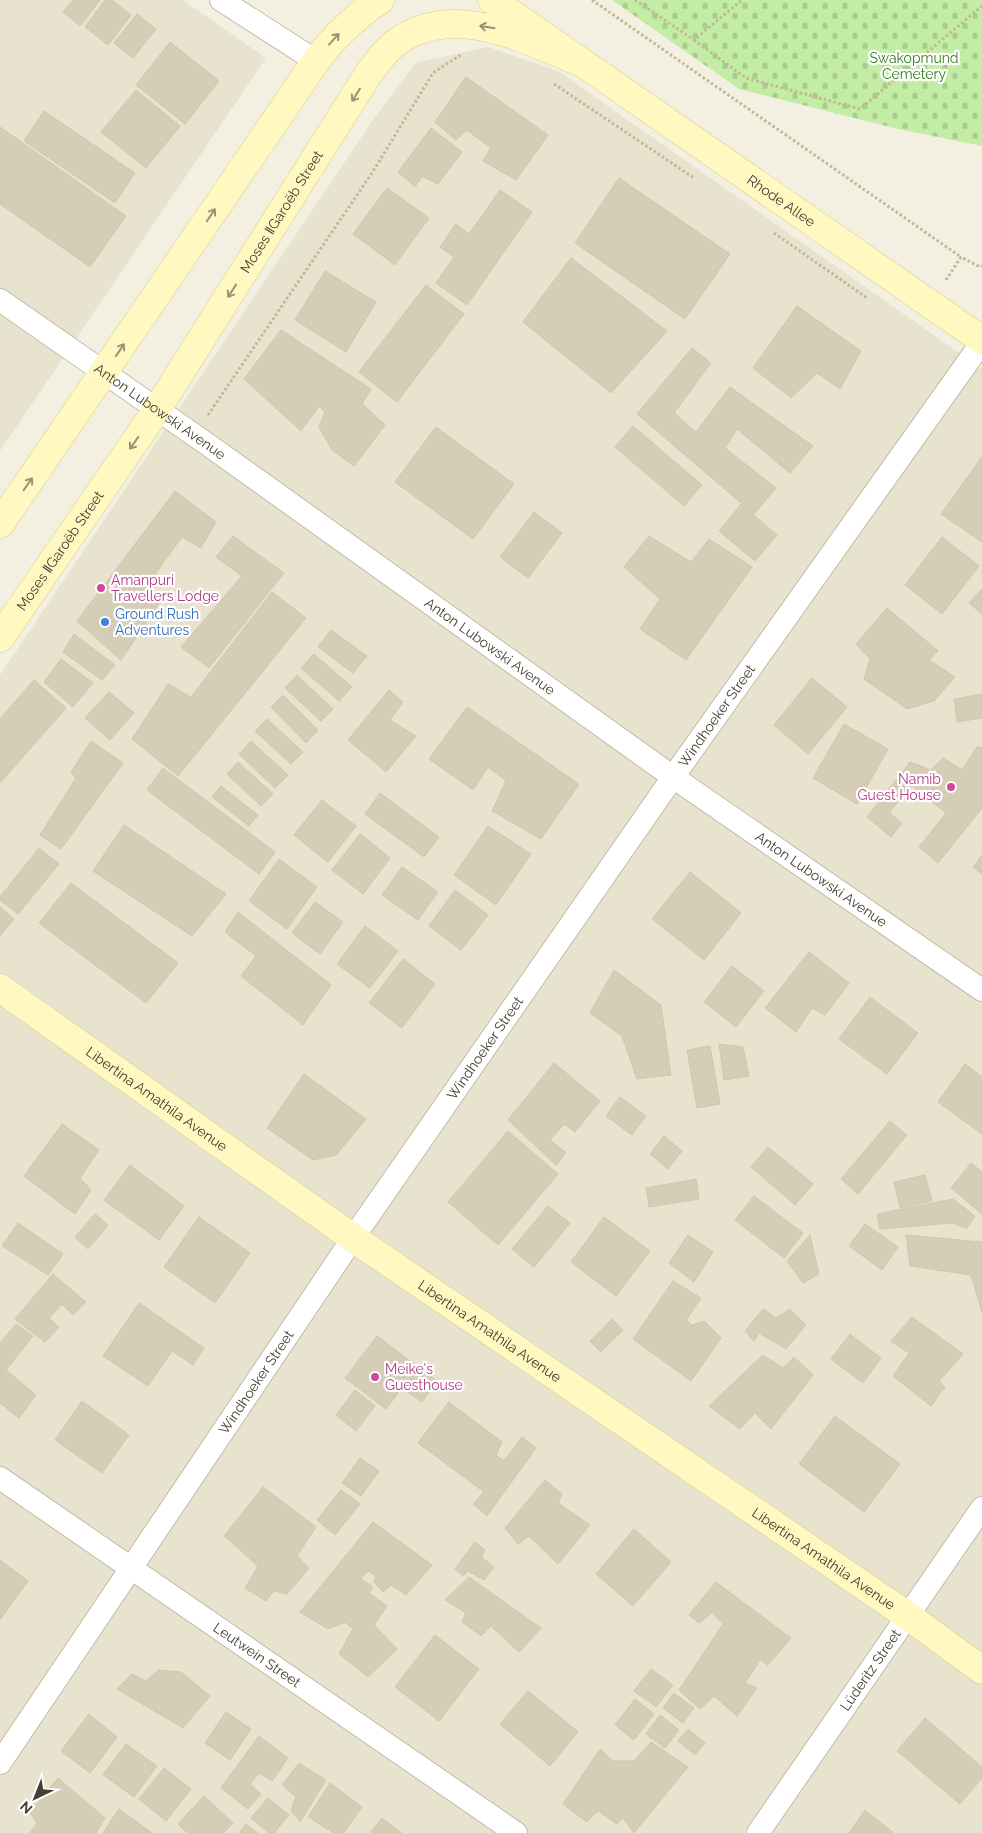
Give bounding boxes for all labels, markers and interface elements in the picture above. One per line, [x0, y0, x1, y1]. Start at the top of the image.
one-way arrow [480, 22, 496, 32]
one-way arrow [328, 32, 339, 45]
park label: Swakopmund Cemetery [869, 50, 959, 82]
one-way arrow [351, 88, 361, 102]
street label: Moses ǁGaroëb Street [237, 147, 326, 276]
street label: Rhode Allee [744, 172, 818, 230]
one-way arrow [206, 208, 216, 222]
one-way arrow [227, 284, 237, 298]
one-way arrow [115, 343, 125, 357]
street label: Anton Lubowski Avenue [91, 360, 229, 463]
one-way arrow [129, 436, 139, 450]
one-way arrow [23, 477, 33, 491]
street label: Moses ǁGaroëb Street [13, 487, 107, 614]
place label: Amanpuri Travellers Lodge [111, 572, 219, 604]
marker: Amanpuri Travellers Lodge [95, 582, 107, 594]
street label: Anton Lubowski Avenue [422, 594, 558, 698]
place label: Ground Rush Adventures [115, 606, 199, 638]
marker: Ground Rush Adventures [99, 616, 111, 628]
street label: Windhoeker Street [675, 661, 758, 770]
place label: Namib Guest House [858, 771, 941, 803]
marker: Namib Guest House [945, 781, 957, 793]
street label: Anton Lubowski Avenue [752, 828, 890, 930]
street label: Windhoeker Street [444, 993, 526, 1102]
street label: Libertina Amathila Avenue [83, 1043, 230, 1154]
street label: Libertina Amathila Avenue [415, 1277, 564, 1385]
street label: Windhoeker Street [216, 1327, 297, 1437]
place label: Meike's Guesthouse [385, 1361, 463, 1393]
marker: Meike's Guesthouse [369, 1371, 381, 1383]
street label: Libertina Amathila Avenue [749, 1504, 898, 1613]
street label: Leutwein Street [210, 1619, 304, 1691]
street label: Lüderitz Street [837, 1626, 904, 1714]
north arrow [10, 1773, 60, 1823]
text: N [17, 1798, 35, 1817]

